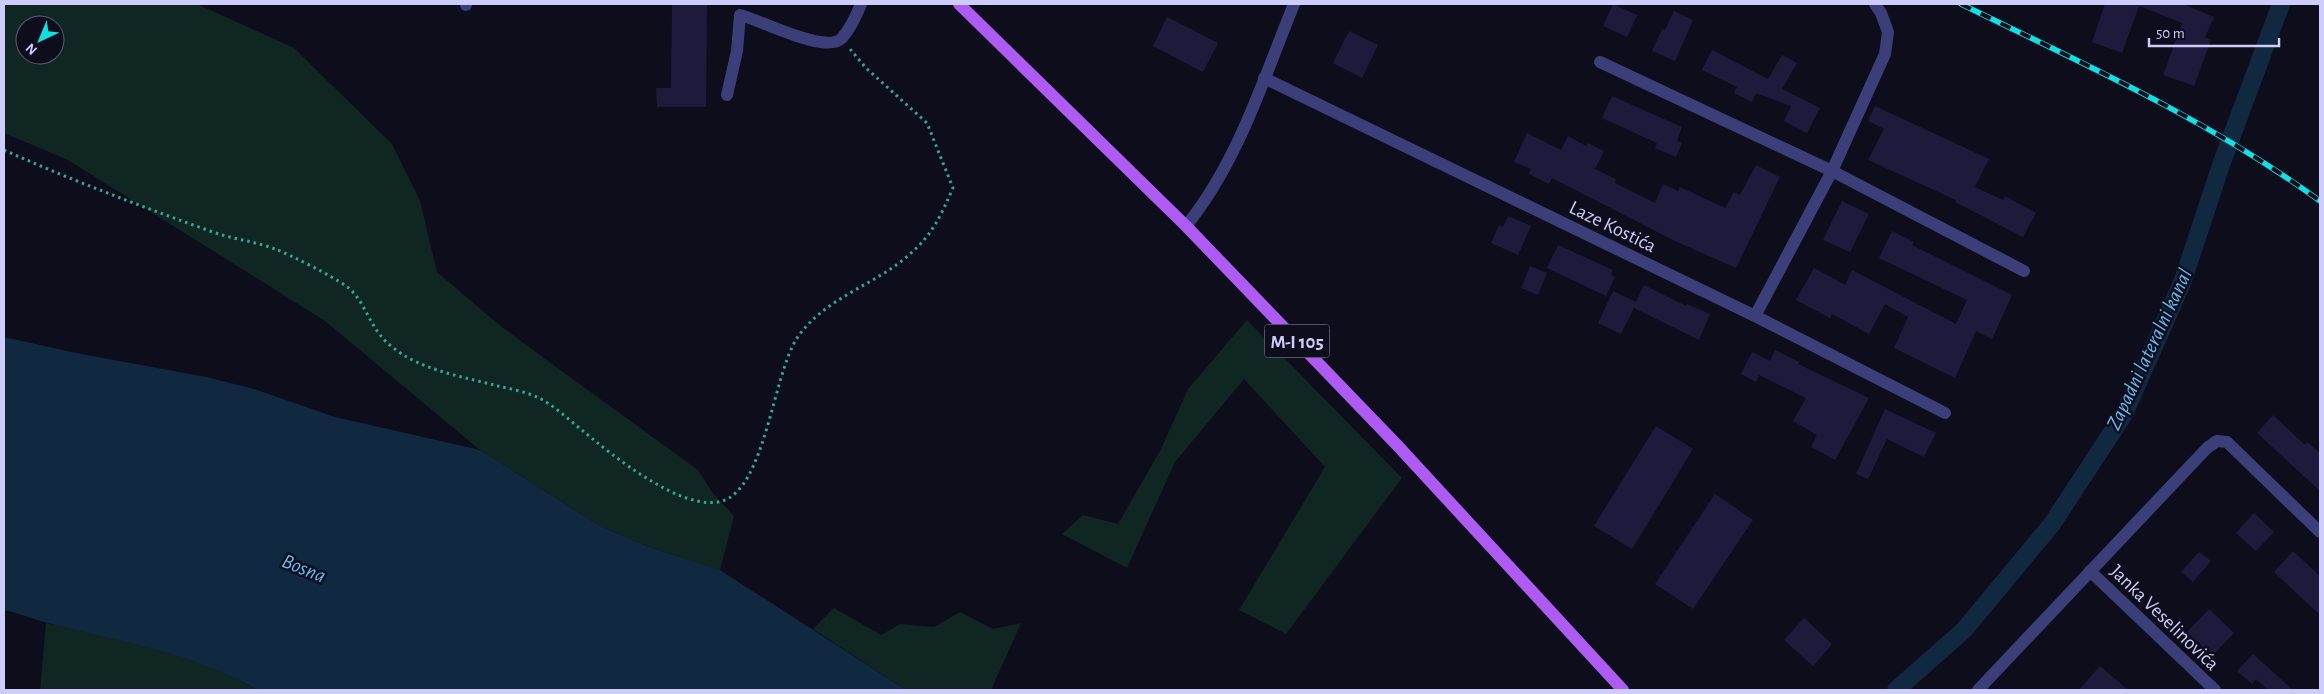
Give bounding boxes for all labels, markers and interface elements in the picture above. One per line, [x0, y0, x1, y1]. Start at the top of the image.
north arrow [15, 15, 65, 65]
scale bar [2149, 15, 2279, 47]
text: 50 m [2156, 26, 2185, 41]
text: N [23, 40, 40, 57]
street label: Laze Kostića [1566, 197, 1659, 256]
water label: Zapadni lateralni kanal [2103, 265, 2197, 433]
road number: M-I 105 [1264, 324, 1330, 358]
water label: Bosna [279, 550, 329, 587]
street label: Janka Veselinovića [2106, 561, 2222, 674]

